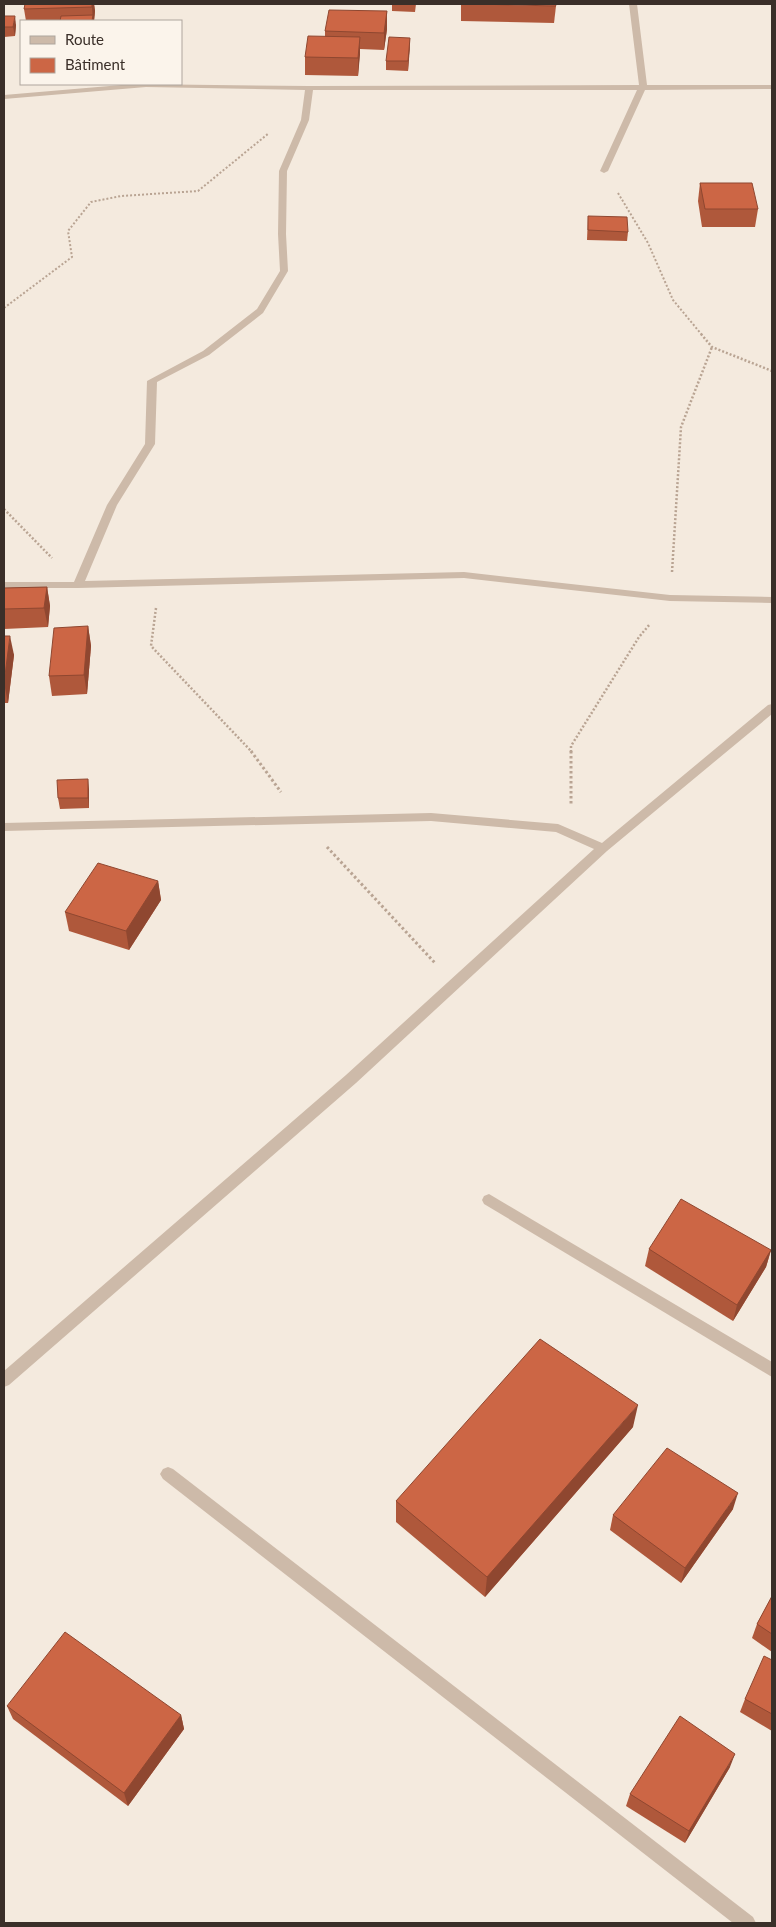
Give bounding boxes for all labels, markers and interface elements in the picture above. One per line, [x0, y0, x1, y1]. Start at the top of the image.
legend [20, 20, 182, 85]
text: Route [65, 30, 104, 48]
text: Bâtiment [65, 55, 126, 73]

